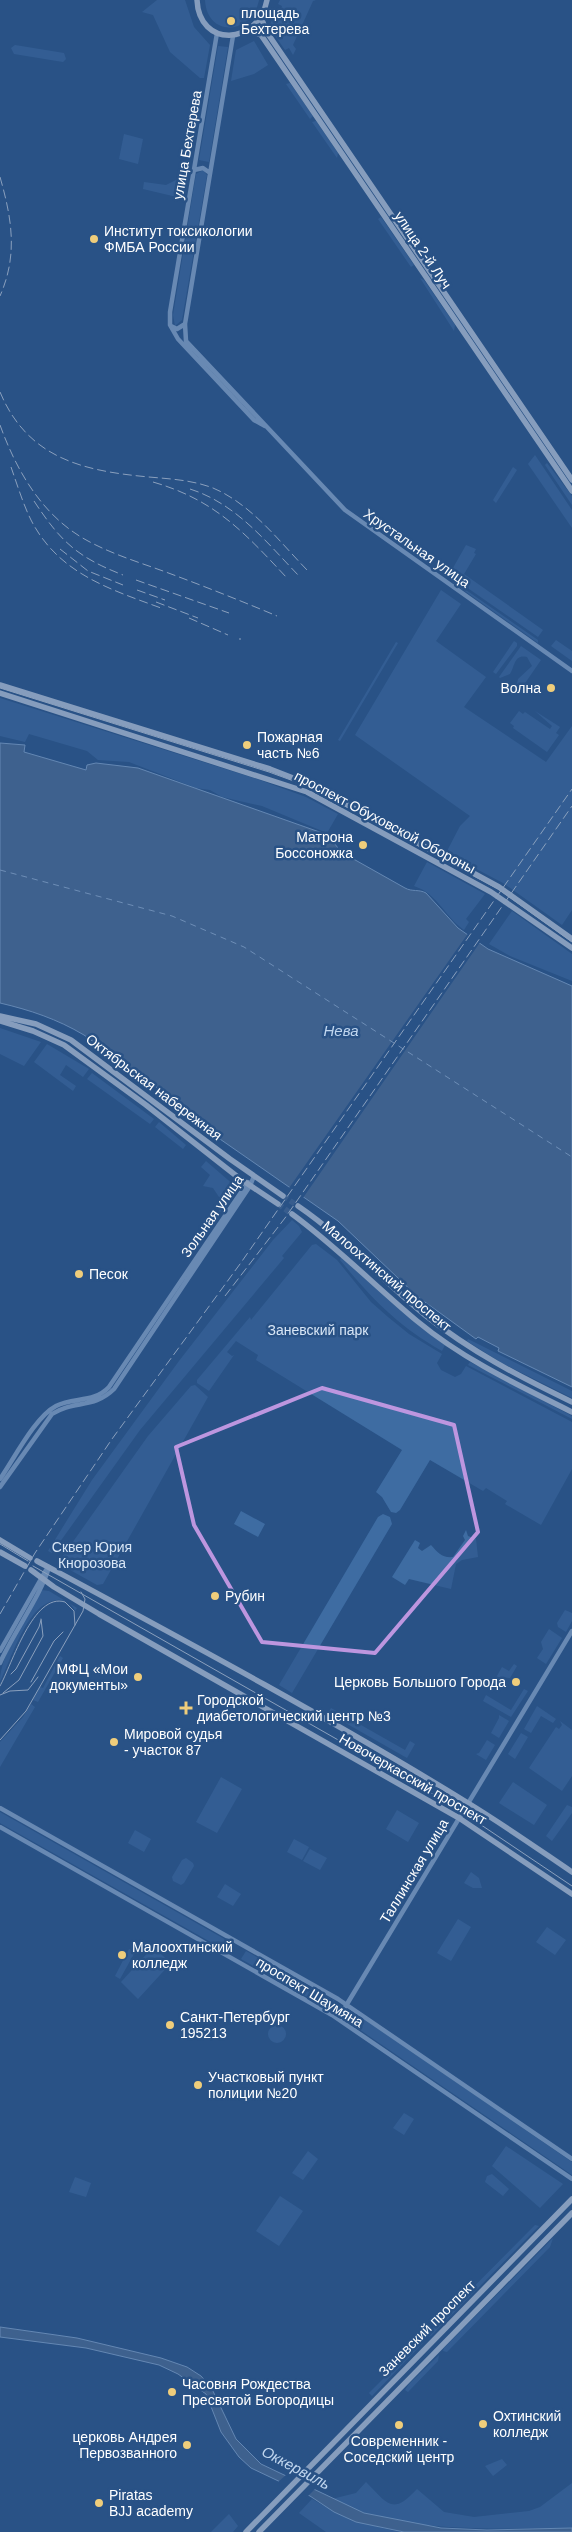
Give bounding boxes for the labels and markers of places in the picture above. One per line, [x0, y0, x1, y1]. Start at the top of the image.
place label: площадь Бехтерева [241, 5, 309, 37]
marker: площадь Бехтерева [225, 15, 237, 27]
place label: Институт токсикологии ФМБА России [104, 223, 253, 255]
marker: Институт токсикологии ФМБА России [88, 233, 100, 245]
place label: Волна [500, 680, 541, 696]
marker: Волна [545, 682, 557, 694]
place label: Пожарная часть №6 [257, 729, 323, 761]
marker: Пожарная часть №6 [241, 739, 253, 751]
place label: Матрона Боссоножка [275, 829, 353, 861]
marker: Матрона Боссоножка [357, 839, 369, 851]
place label: Песок [89, 1266, 129, 1282]
marker: Песок [73, 1268, 85, 1280]
place label: Рубин [225, 1588, 265, 1604]
marker: Рубин [209, 1590, 221, 1602]
place label: МФЦ «Мои документы» [50, 1661, 128, 1693]
marker: МФЦ «Мои документы» [132, 1671, 144, 1683]
place label: Церковь Большого Города [334, 1674, 506, 1690]
marker: Церковь Большого Города [510, 1676, 522, 1688]
place label: Городской диабетологический центр №3 [197, 1692, 391, 1724]
marker: Городской диабетологический центр №3 [179, 1701, 193, 1715]
place label: Мировой судья - участок 87 [124, 1726, 222, 1758]
marker: Мировой судья - участок 87 [108, 1736, 120, 1748]
place label: Малоохтинский колледж [132, 1939, 233, 1971]
marker: Малоохтинский колледж [116, 1949, 128, 1961]
place label: Санкт-Петербург 195213 [180, 2009, 290, 2041]
marker: Санкт-Петербург 195213 [164, 2019, 176, 2031]
place label: Участковый пункт полиции №20 [208, 2069, 324, 2101]
marker: Участковый пункт полиции №20 [192, 2079, 204, 2091]
place label: Часовня Рождества Пресвятой Богородицы [182, 2376, 334, 2408]
marker: Часовня Рождества Пресвятой Богородицы [166, 2386, 178, 2398]
place label: Охтинский колледж [493, 2408, 561, 2440]
marker: Охтинский колледж [477, 2418, 489, 2430]
marker: Современник - Соседский центр [393, 2419, 405, 2431]
place label: церковь Андрея Первозванного [72, 2429, 177, 2461]
place label: Современник - Соседский центр [344, 2433, 455, 2465]
marker: церковь Андрея Первозванного [181, 2439, 193, 2451]
place label: Piratas BJJ academy [109, 2487, 193, 2519]
marker: Piratas BJJ academy [93, 2497, 105, 2509]

